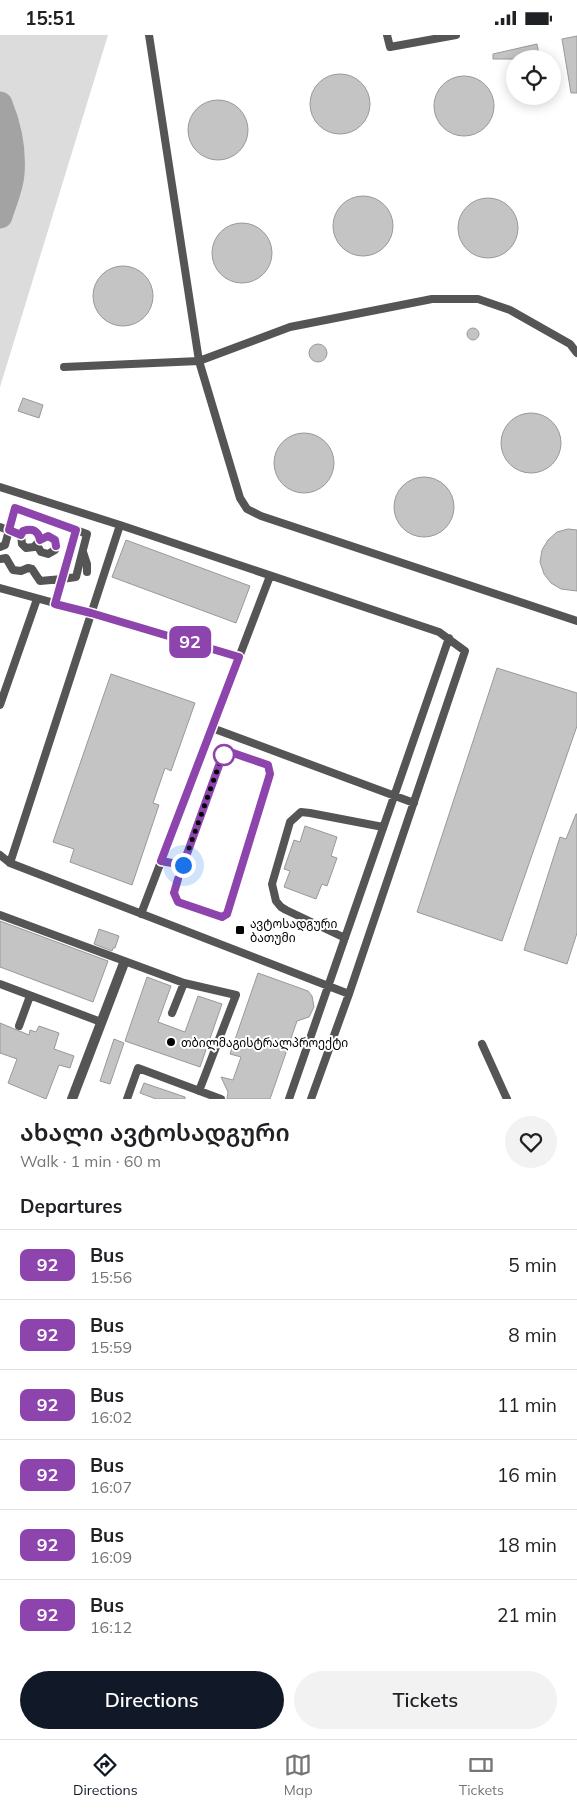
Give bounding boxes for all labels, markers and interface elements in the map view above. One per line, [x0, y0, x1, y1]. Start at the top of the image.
text: 15:51 [25, 6, 75, 30]
map controls [506, 50, 561, 105]
button: locate [506, 50, 561, 105]
line badge: 92 [168, 626, 212, 658]
text: 92 [179, 630, 201, 653]
unlabelled marker [213, 744, 235, 766]
your location [171, 853, 196, 878]
place label: ავტოსადგური ბათუმი [250, 916, 337, 945]
marker: ავტოსადგური ბათუმი [234, 924, 246, 936]
place label: თბილმაგისტრალპროექტი [181, 1035, 348, 1051]
marker: თბილმაგისტრალპროექტი [165, 1036, 177, 1048]
button: heart [505, 1116, 557, 1168]
text: ახალი ავტოსადგური [20, 1117, 290, 1147]
text: Walk · 1 min · 60 m [20, 1151, 161, 1171]
text: Departures [20, 1194, 122, 1218]
text: Bus [90, 1243, 124, 1267]
text: 92 [37, 1253, 58, 1276]
text: 5 min [508, 1253, 557, 1277]
text: 15:56 [90, 1267, 132, 1287]
text: Bus [90, 1313, 124, 1337]
text: 92 [37, 1323, 58, 1346]
text: 8 min [508, 1323, 557, 1347]
text: 15:59 [90, 1337, 132, 1357]
text: Bus [90, 1383, 124, 1407]
text: 92 [37, 1393, 58, 1416]
text: 11 min [497, 1393, 557, 1417]
text: 16:02 [90, 1407, 132, 1427]
text: Bus [90, 1453, 124, 1477]
text: 92 [37, 1463, 58, 1486]
text: 16 min [497, 1463, 557, 1487]
text: 16:07 [90, 1477, 132, 1497]
text: Bus [90, 1523, 124, 1547]
text: 92 [37, 1533, 58, 1556]
text: 18 min [497, 1533, 557, 1557]
text: 16:09 [90, 1547, 132, 1567]
text: Bus [90, 1593, 124, 1617]
text: 92 [37, 1603, 58, 1626]
text: 21 min [497, 1603, 557, 1627]
text: 16:12 [90, 1617, 132, 1637]
button: Directions [20, 1671, 284, 1729]
button: Tickets [294, 1671, 557, 1729]
tab: Directions [73, 1751, 138, 1799]
tab: Map [284, 1751, 313, 1799]
tab: Tickets [459, 1751, 504, 1799]

